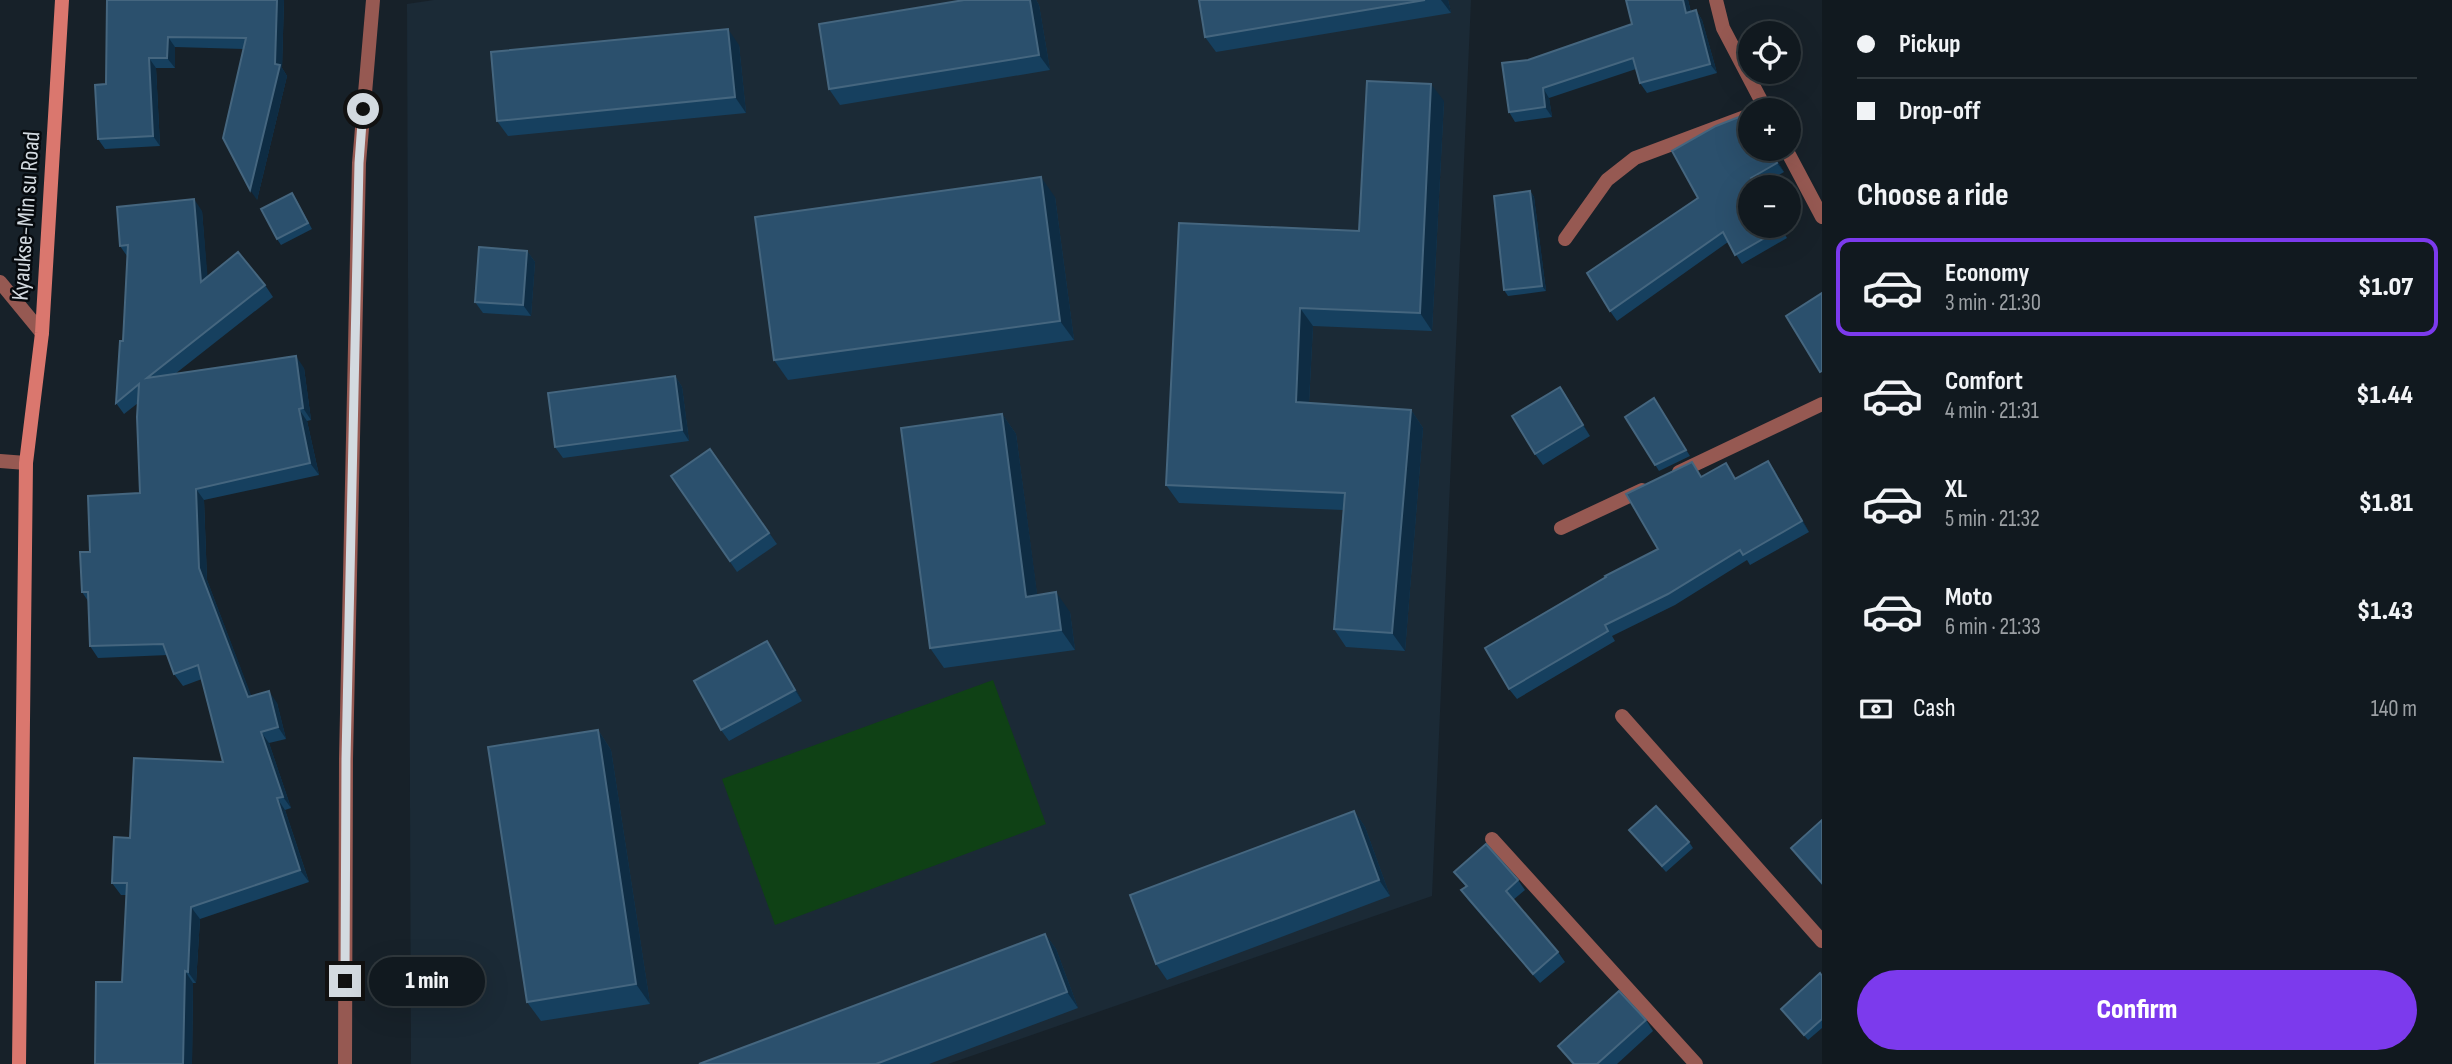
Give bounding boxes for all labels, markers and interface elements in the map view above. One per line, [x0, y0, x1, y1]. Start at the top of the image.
map controls [1738, 21, 1801, 238]
button: locate [1738, 21, 1801, 84]
text: Pickup [1899, 29, 1961, 60]
route start [347, 93, 379, 125]
text: Drop-off [1899, 96, 1980, 127]
button: + [1738, 98, 1801, 161]
street label: Kyaukse-Min su Road [6, 130, 46, 302]
button: − [1738, 175, 1801, 238]
text: Choose a ride [1857, 176, 2009, 215]
icon: car [1861, 256, 1924, 319]
text: Economy [1945, 258, 2029, 289]
text: $1.07 [2358, 272, 2413, 303]
text: 3 min · 21:30 [1945, 289, 2041, 317]
icon: car [1861, 364, 1924, 427]
text: Comfort [1945, 366, 2023, 397]
text: $1.44 [2356, 380, 2413, 411]
text: 4 min · 21:31 [1945, 397, 2039, 425]
icon: car [1861, 472, 1924, 535]
text: XL [1945, 474, 1967, 505]
text: $1.81 [2359, 488, 2413, 519]
text: 5 min · 21:32 [1945, 505, 2040, 533]
icon: car [1861, 580, 1924, 643]
text: Moto [1945, 582, 1993, 613]
text: $1.43 [2357, 596, 2413, 627]
text: 6 min · 21:33 [1945, 613, 2041, 641]
icon: cash [1857, 690, 1895, 728]
text: Cash [1913, 693, 1956, 724]
text: 140 m [2371, 695, 2417, 723]
callout: 1 min [370, 956, 485, 1006]
route end [329, 965, 361, 997]
text: 1 min [405, 967, 449, 995]
button: Confirm [1857, 970, 2417, 1050]

